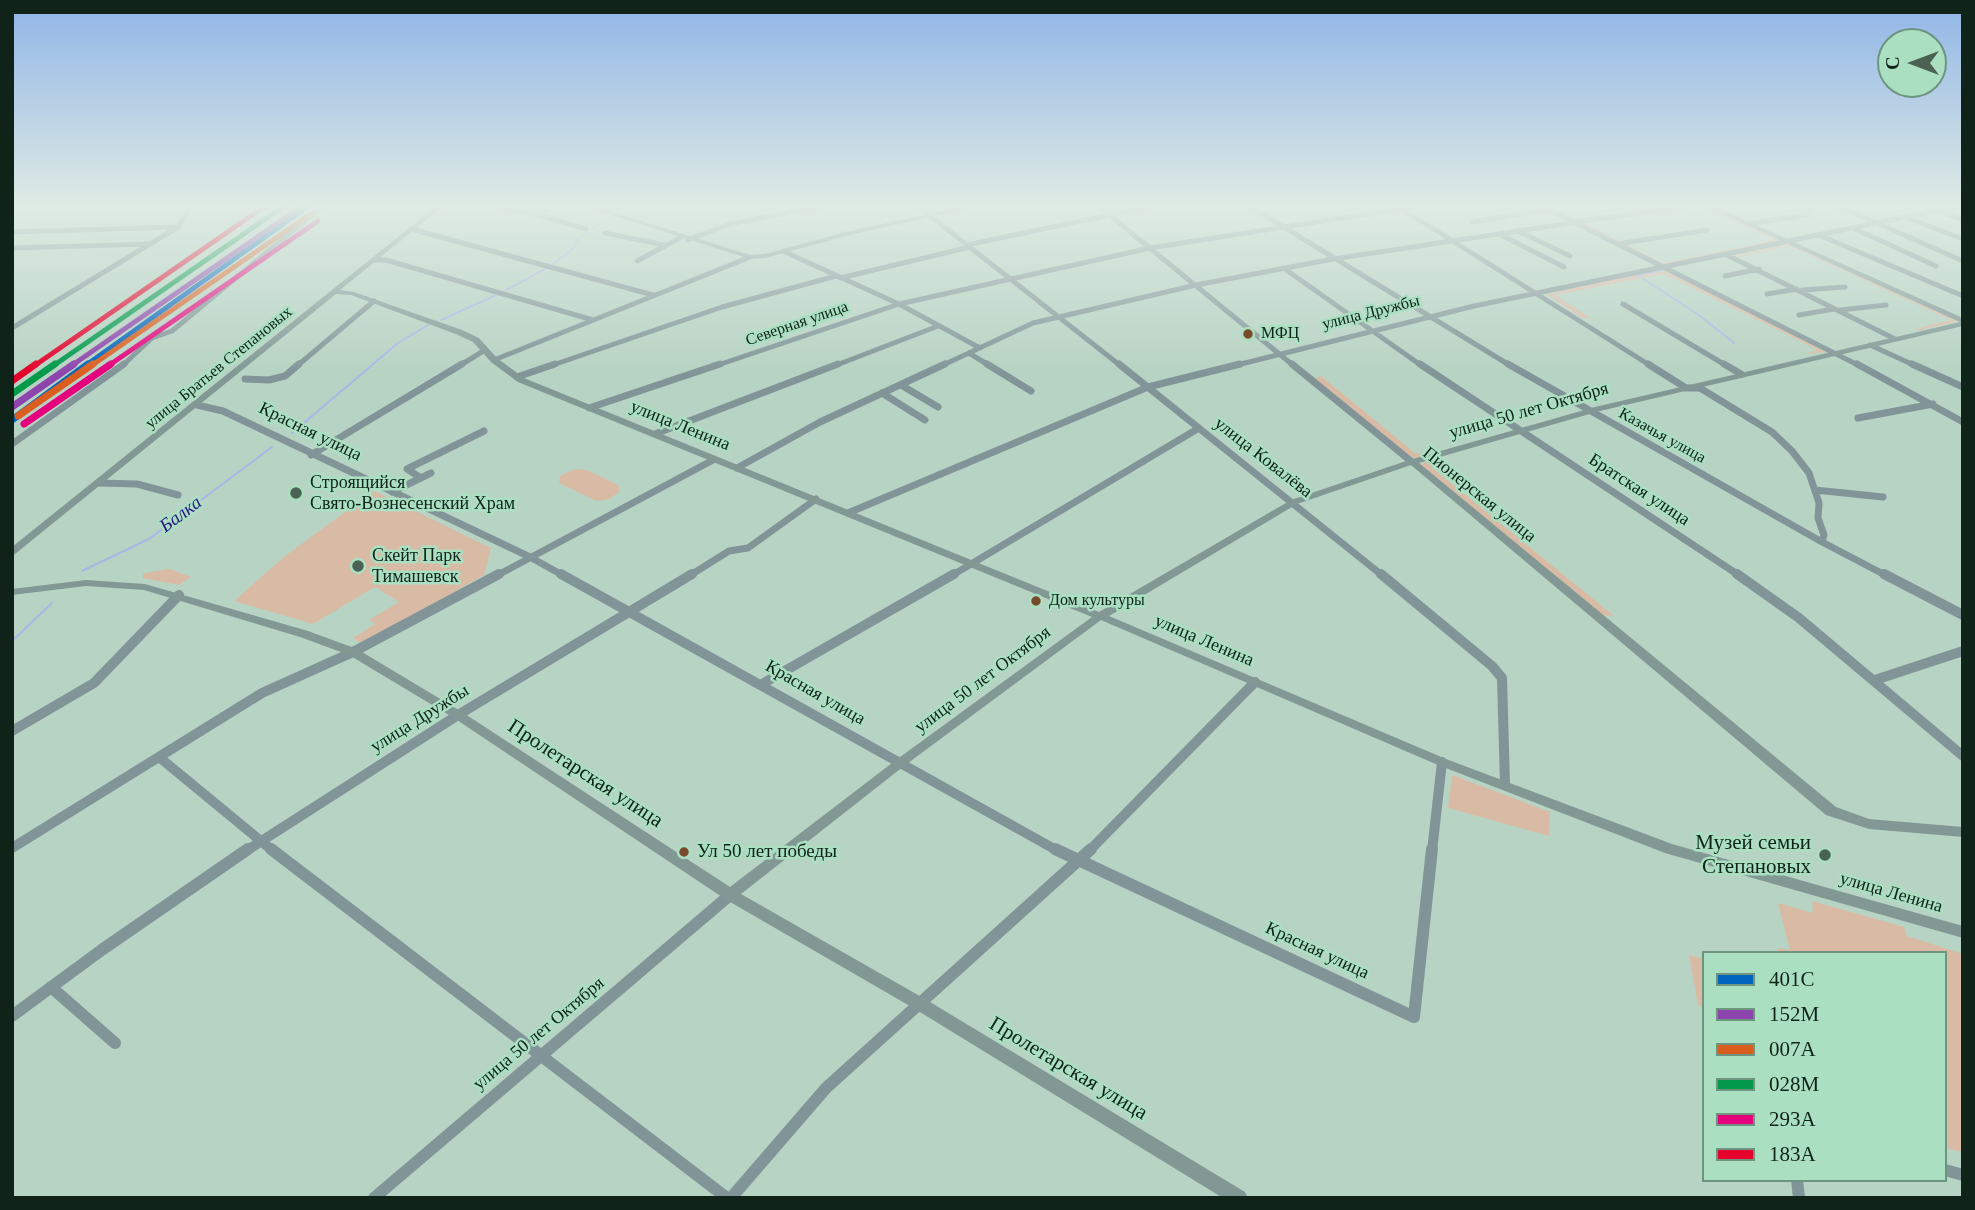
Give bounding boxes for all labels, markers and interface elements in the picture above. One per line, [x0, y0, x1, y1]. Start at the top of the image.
north arrow [1877, 28, 1947, 98]
text: С [1882, 56, 1903, 70]
street label: улица Дружбы [1320, 292, 1422, 334]
street label: Северная улица [743, 297, 851, 351]
street label: улица Братьев Степановых [142, 303, 296, 433]
place label: МФЦ [1261, 324, 1299, 344]
marker: МФЦ [1241, 327, 1255, 341]
street label: улица 50 лет Октября [1447, 378, 1611, 444]
street label: улица Ленина [627, 396, 733, 456]
street label: Красная улица [255, 398, 365, 466]
street label: Казачья улица [1615, 404, 1709, 468]
street label: улица Ковалёва [1210, 413, 1316, 503]
street label: Пионерская улица [1418, 443, 1540, 547]
street label: Братская улица [1584, 449, 1694, 531]
place label: Строящийся Свято-Вознесенский Храм [310, 472, 515, 514]
marker: Строящийся Свято-Вознесенский Храм [288, 485, 304, 501]
water label: Балка [155, 492, 207, 538]
place label: Скейт Парк Тимашевск [372, 545, 461, 588]
marker: Скейт Парк Тимашевск [350, 558, 366, 574]
place label: Дом культуры [1049, 591, 1145, 611]
marker: Дом культуры [1029, 594, 1043, 608]
street label: улица Ленина [1151, 610, 1257, 672]
street label: улица 50 лет Октября [911, 622, 1055, 738]
street label: Красная улица [761, 656, 869, 730]
street label: улица Дружбы [367, 680, 473, 758]
street label: Пролетарская улица [503, 714, 667, 834]
place label: Музей семьи Степановых [1695, 830, 1811, 880]
place label: Ул 50 лет победы [697, 841, 837, 863]
marker: Ул 50 лет победы [677, 845, 691, 859]
marker: Музей семьи Степановых [1817, 847, 1833, 863]
street label: улица Ленина [1837, 868, 1945, 918]
street label: Красная улица [1262, 918, 1372, 984]
legend [1702, 951, 1947, 1182]
text: 401С [1769, 967, 1815, 991]
street label: улица 50 лет Октября [469, 973, 609, 1095]
text: 152М [1769, 1002, 1819, 1026]
street label: Пролетарская улица [984, 1012, 1152, 1126]
text: 007А [1769, 1037, 1816, 1061]
text: 028М [1769, 1072, 1819, 1096]
text: 293А [1769, 1107, 1816, 1131]
text: 183А [1769, 1142, 1816, 1166]

